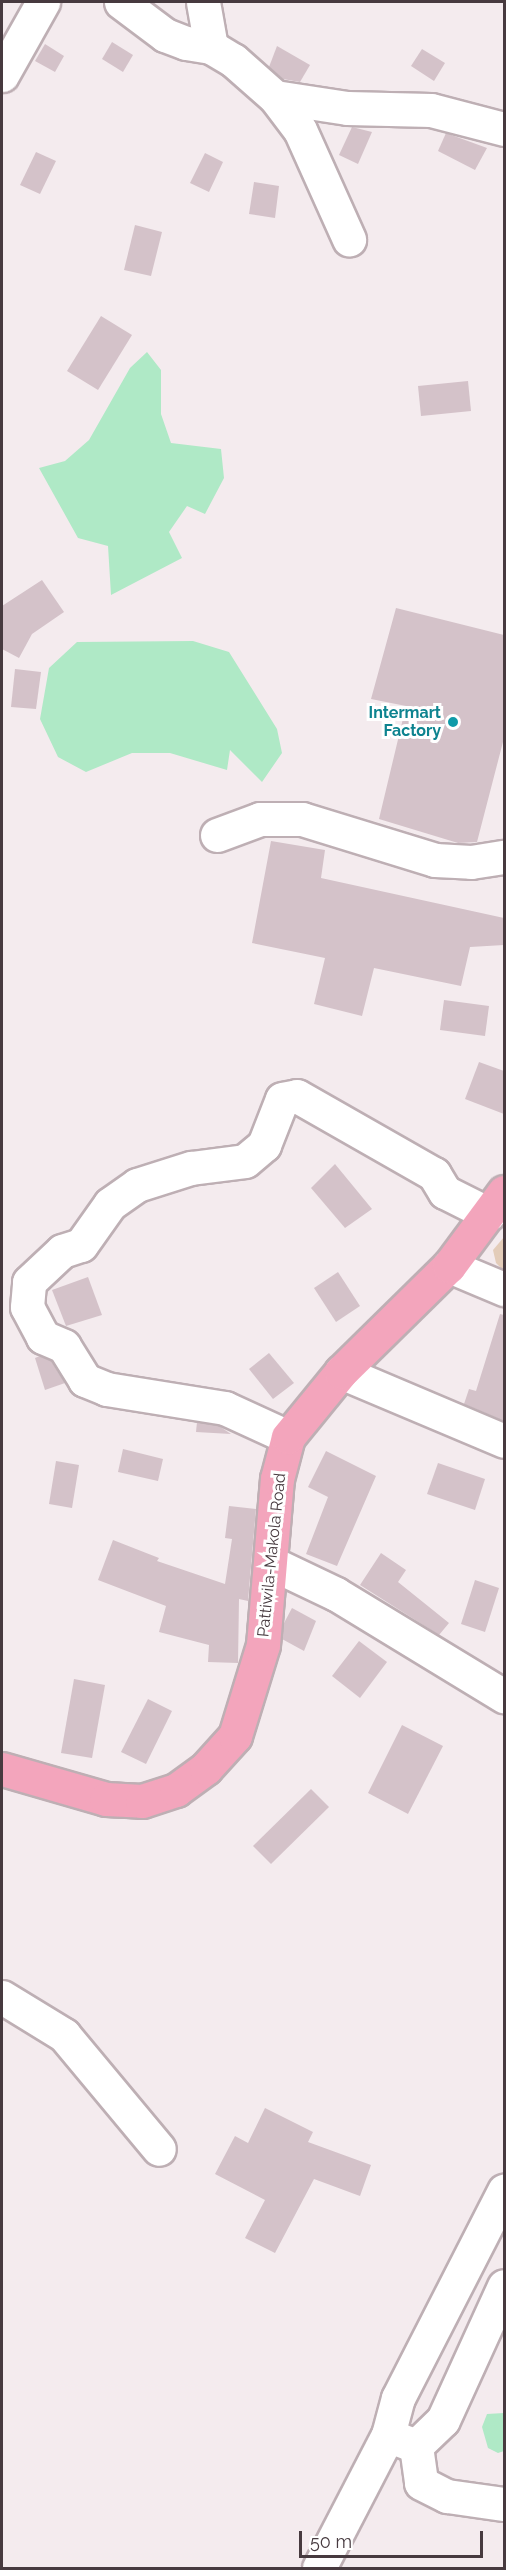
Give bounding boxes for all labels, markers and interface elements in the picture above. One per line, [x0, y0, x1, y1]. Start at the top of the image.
place label: Intermart Factory [369, 703, 441, 741]
marker: Intermart Factory [446, 715, 460, 729]
street label: Pattiwila-Makola Road [254, 1472, 290, 1638]
scale bar [302, 2519, 486, 2557]
text: 50 m [310, 2531, 352, 2552]

